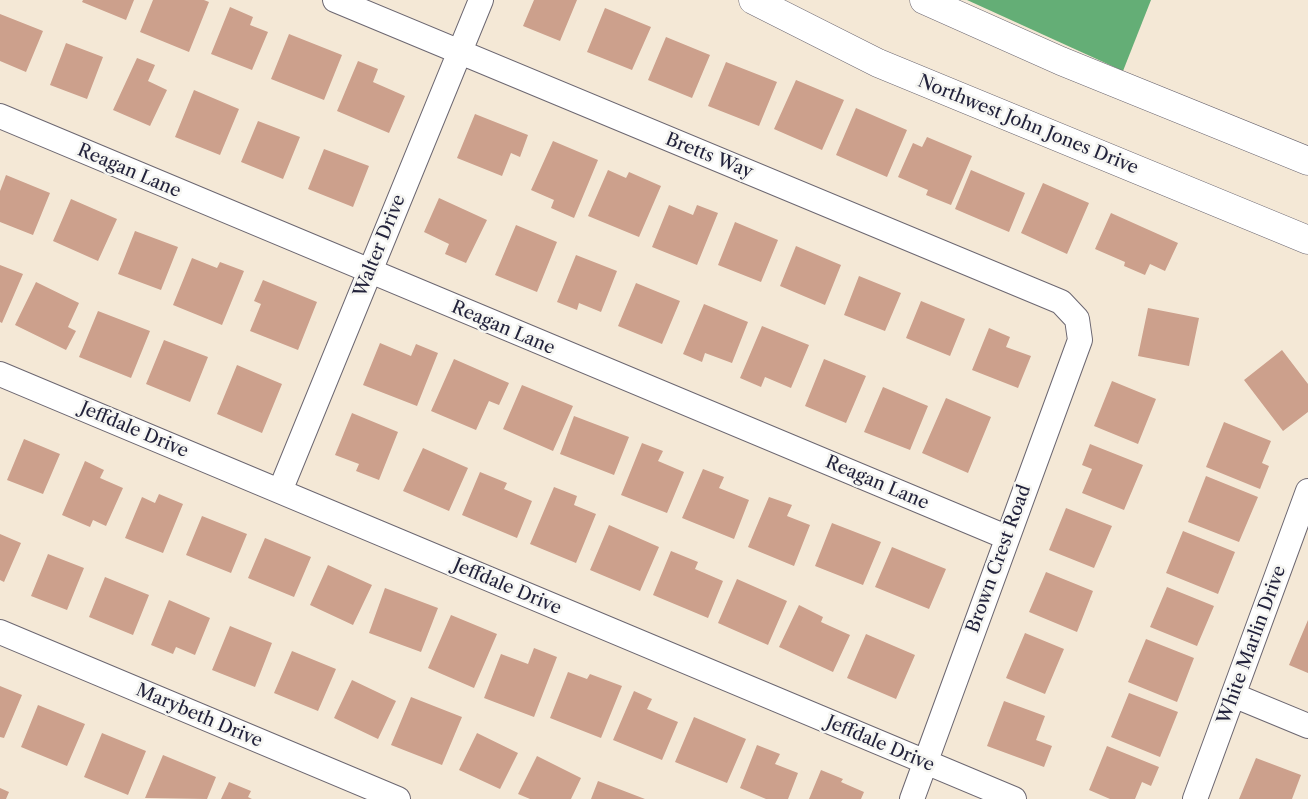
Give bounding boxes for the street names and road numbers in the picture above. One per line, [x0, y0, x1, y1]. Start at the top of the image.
street label: Northwest John Jones Drive [915, 71, 1141, 179]
street label: Bretts Way [662, 129, 756, 183]
street label: Reagan Lane [74, 140, 184, 202]
street label: Walter Drive [350, 192, 410, 300]
street label: Reagan Lane [448, 297, 558, 359]
street label: Jeffdale Drive [76, 397, 192, 463]
street label: Reagan Lane [822, 452, 932, 514]
street label: Brown Crest Road [962, 482, 1036, 636]
street label: Jeffdale Drive [449, 554, 565, 620]
street label: White Marlin Drive [1213, 563, 1291, 727]
street label: Marybeth Drive [133, 680, 265, 752]
street label: Jeffdale Drive [822, 711, 938, 777]

